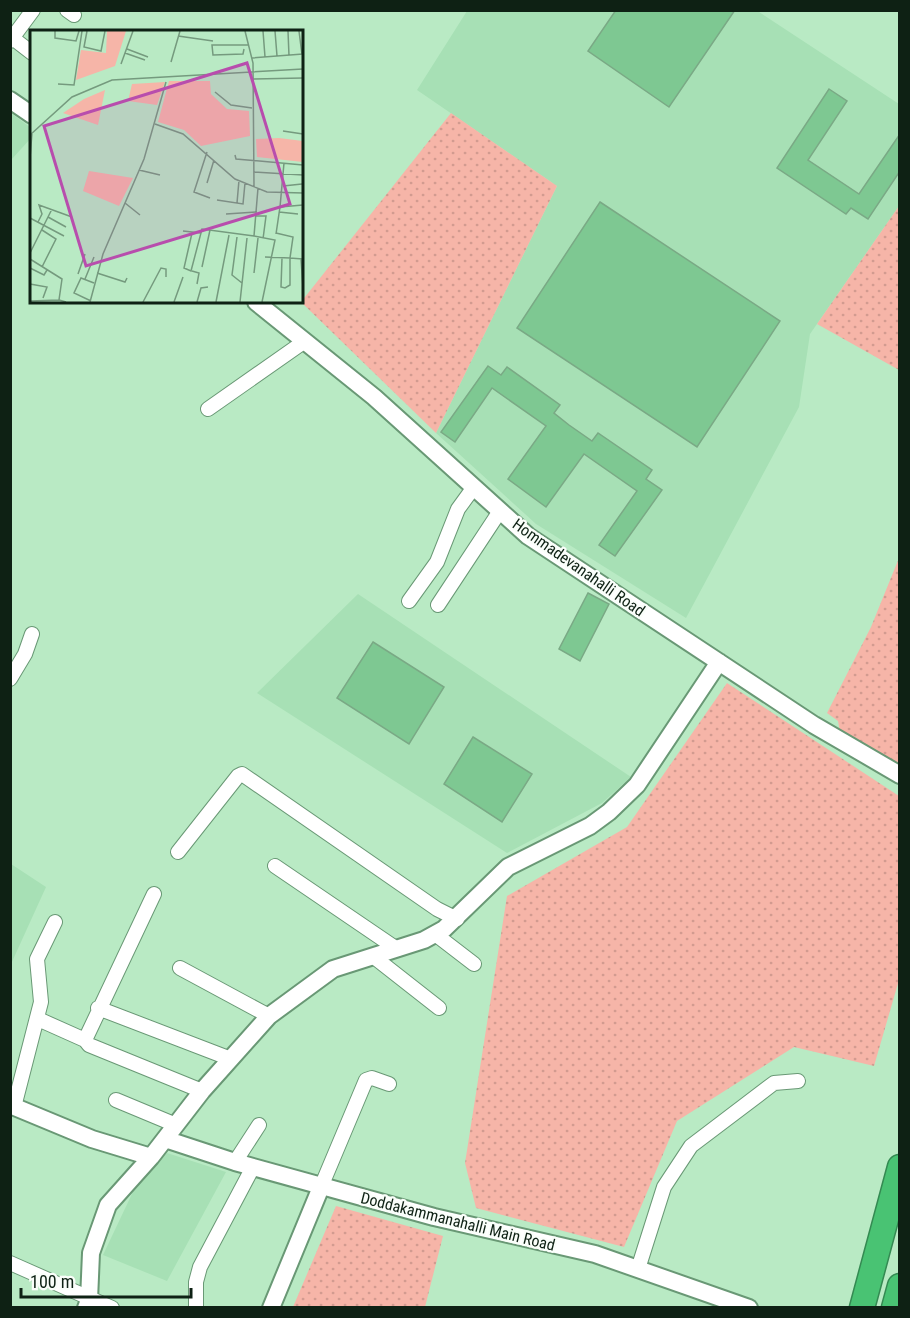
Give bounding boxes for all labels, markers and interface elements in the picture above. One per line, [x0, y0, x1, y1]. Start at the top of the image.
inset map [30, 30, 303, 303]
street label: Hommadevanahalli Road [509, 515, 648, 620]
street label: Doddakammanahalli Main Road [359, 1188, 557, 1255]
scale bar [21, 1261, 190, 1299]
text: 100 m [30, 1271, 74, 1292]

